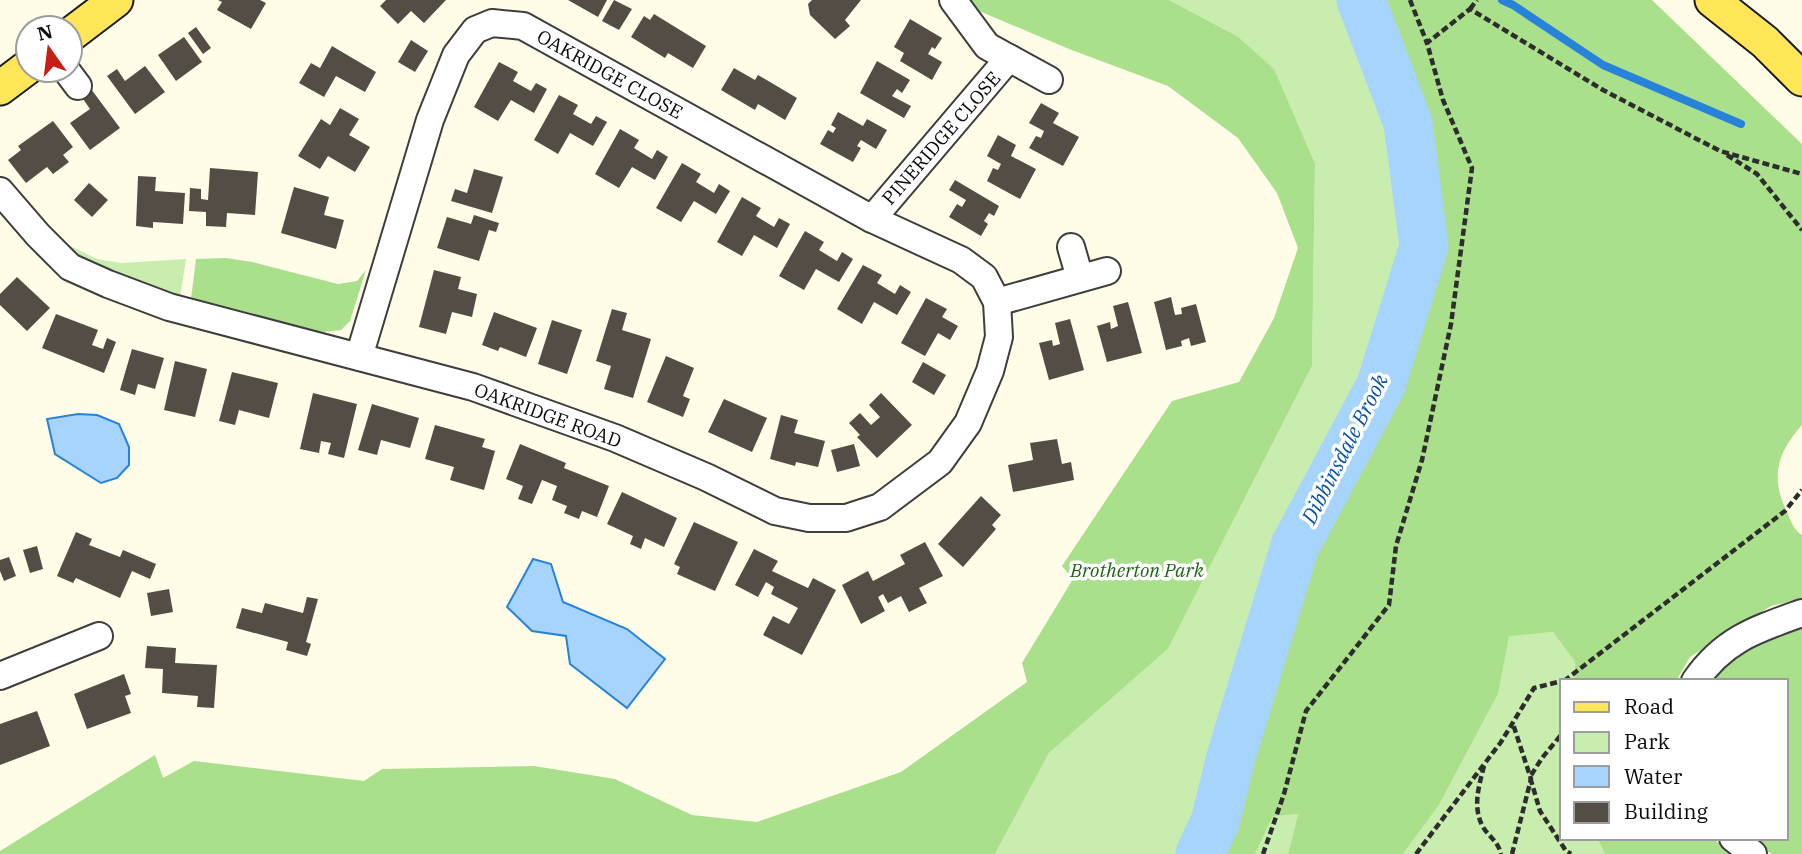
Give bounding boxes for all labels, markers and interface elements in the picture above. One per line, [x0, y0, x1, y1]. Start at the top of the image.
north arrow [14, 14, 84, 84]
text: N [35, 19, 55, 46]
street label: OAKRIDGE CLOSE [533, 24, 687, 124]
street label: PINERIDGE CLOSE [877, 66, 1005, 210]
water label: Dibbinsdale Brook [1294, 368, 1394, 529]
street label: OAKRIDGE ROAD [471, 377, 625, 453]
park label: Brotherton Park [1069, 558, 1205, 582]
legend [1560, 679, 1788, 840]
text: Road [1624, 692, 1674, 720]
text: Park [1624, 727, 1671, 755]
text: Water [1624, 762, 1683, 790]
text: Building [1624, 797, 1709, 825]

